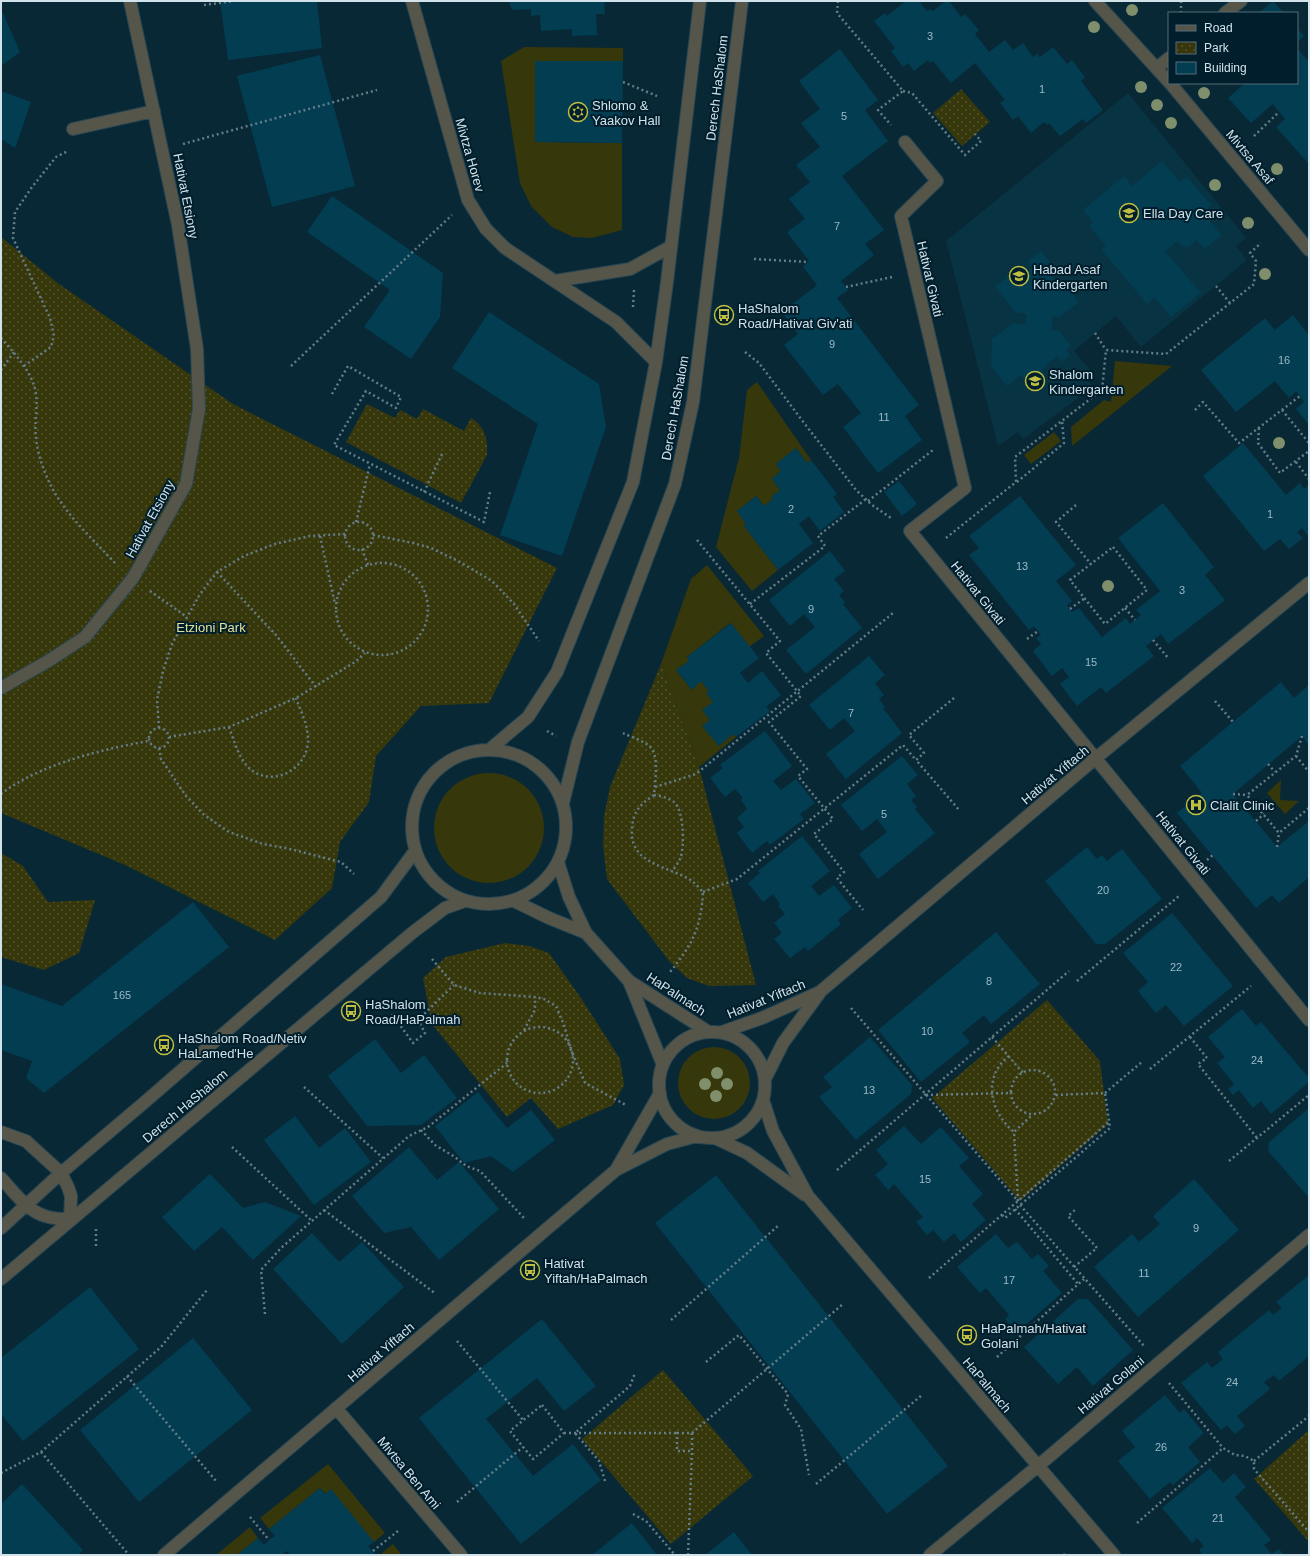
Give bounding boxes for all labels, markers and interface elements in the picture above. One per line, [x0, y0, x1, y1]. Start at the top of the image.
legend [1168, 12, 1298, 84]
text: Road [1204, 21, 1233, 35]
house number: 3 [927, 30, 933, 42]
street label: Derech HaShalom [703, 34, 731, 142]
text: Park [1204, 41, 1230, 55]
text: Building [1204, 61, 1247, 75]
house number: 1 [1039, 83, 1045, 95]
place label: Shlomo & Yaakov Hall [592, 98, 661, 128]
synagogue icon: Shlomo & Yaakov Hall [567, 101, 589, 123]
house number: 5 [841, 110, 847, 122]
street label: Mivtza Horev [452, 116, 488, 194]
street label: Mivtsa Asaf [1223, 127, 1277, 188]
street label: Hativat Etsiony [170, 152, 202, 240]
school or university icon: Ella Day Care [1118, 202, 1140, 224]
place label: Ella Day Care [1143, 206, 1223, 221]
house number: 7 [834, 220, 840, 232]
street label: Hativat Givati [914, 240, 946, 318]
place label: Habad Asaf Kindergarten [1033, 262, 1107, 292]
school or university icon: Habad Asaf Kindergarten [1008, 265, 1030, 287]
place label: HaShalom Road/Hativat Giv'ati [738, 301, 853, 331]
bus stop icon: HaShalom Road/Hativat Giv'ati [713, 304, 735, 326]
house number: 9 [829, 338, 835, 350]
street label: Derech HaShalom [658, 354, 692, 462]
house number: 16 [1278, 354, 1290, 366]
place label: Shalom Kindergarten [1049, 367, 1123, 397]
school or university icon: Shalom Kindergarten [1024, 370, 1046, 392]
house number: 11 [878, 411, 890, 423]
street label: Hativat Etsiony [122, 477, 178, 561]
house number: 2 [788, 503, 794, 515]
house number: 1 [1267, 508, 1273, 520]
street label: Hativat Givati [948, 558, 1008, 628]
house number: 13 [1016, 560, 1028, 572]
house number: 3 [1179, 584, 1185, 596]
house number: 9 [808, 603, 814, 615]
park label: Etzioni Park [176, 620, 246, 635]
house number: 15 [1085, 656, 1097, 668]
house number: 7 [848, 707, 854, 719]
street label: Hativat Yiftach [1018, 743, 1092, 807]
hospital icon: Clalit Clinic [1185, 794, 1207, 816]
place label: Clalit Clinic [1210, 798, 1275, 813]
house number: 5 [881, 808, 887, 820]
street label: Hativat Givati [1153, 808, 1213, 878]
house number: 20 [1097, 884, 1109, 896]
house number: 22 [1170, 961, 1182, 973]
street label: HaPalmach [644, 969, 708, 1019]
house number: 8 [986, 975, 992, 987]
street label: Hativat Yiftach [725, 976, 807, 1022]
house number: 165 [113, 989, 131, 1001]
place label: HaShalom Road/HaPalmah [365, 997, 460, 1027]
bus stop icon: HaShalom Road/HaPalmah [340, 1000, 362, 1022]
house number: 10 [921, 1025, 933, 1037]
place label: HaShalom Road/Netiv HaLamed'He [178, 1031, 307, 1061]
bus stop icon: HaShalom Road/Netiv HaLamed'He [153, 1034, 175, 1056]
house number: 24 [1251, 1054, 1263, 1066]
street label: Derech HaShalom [139, 1066, 231, 1146]
house number: 13 [863, 1084, 875, 1096]
house number: 15 [919, 1173, 931, 1185]
house number: 9 [1193, 1222, 1199, 1234]
place label: Hativat Yiftah/HaPalmach [544, 1256, 648, 1286]
bus stop icon: Hativat Yiftah/HaPalmach [519, 1259, 541, 1281]
house number: 11 [1138, 1267, 1150, 1279]
house number: 17 [1003, 1274, 1015, 1286]
street label: Hativat Yiftach [345, 1319, 417, 1385]
place label: HaPalmah/Hativat Golani [981, 1321, 1086, 1351]
bus stop icon: HaPalmah/Hativat Golani [956, 1324, 978, 1346]
street label: Hativat Golani [1075, 1353, 1147, 1417]
street label: HaPalmach [960, 1354, 1014, 1416]
house number: 24 [1226, 1376, 1238, 1388]
street label: Mivtsa Ben Ami [374, 1434, 444, 1512]
house number: 26 [1155, 1441, 1167, 1453]
house number: 21 [1212, 1512, 1224, 1524]

